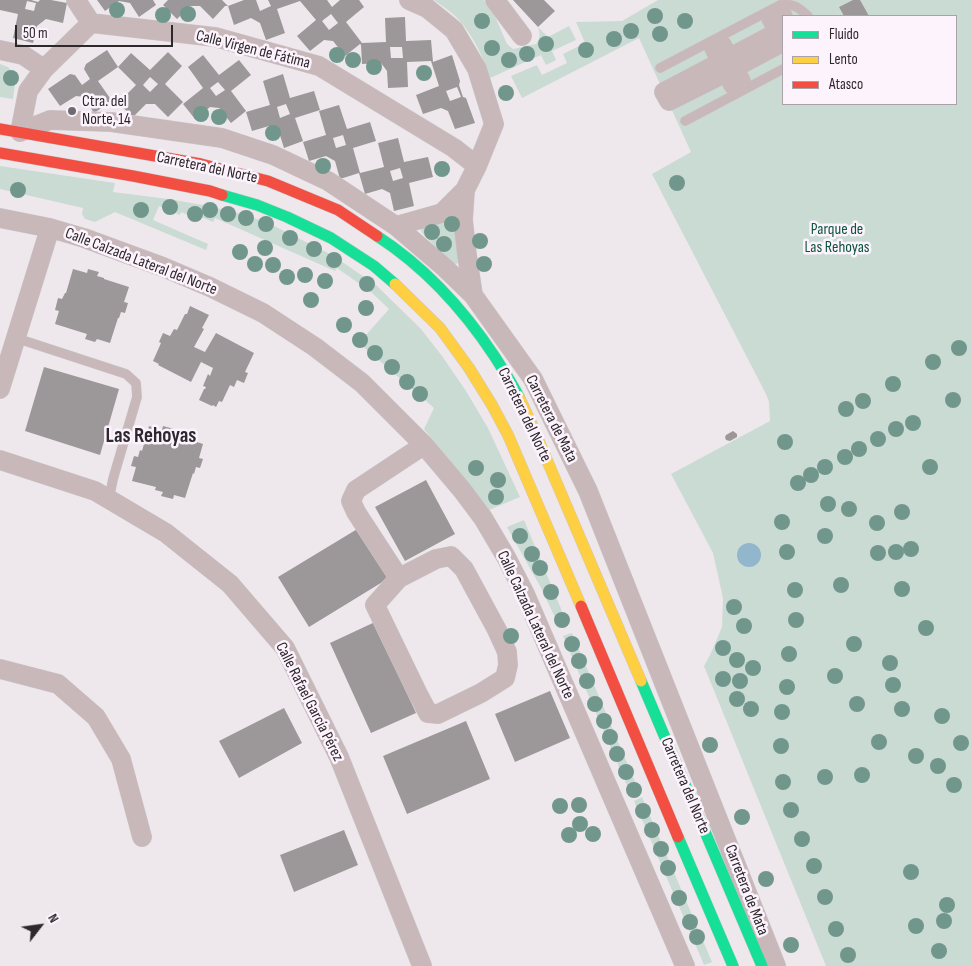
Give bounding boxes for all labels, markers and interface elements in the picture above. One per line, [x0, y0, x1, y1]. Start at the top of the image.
scale bar [18, 15, 175, 47]
legend [782, 15, 957, 105]
text: 50 m [23, 24, 48, 43]
text: Fluido [829, 25, 859, 44]
street label: Calle Virgen de Fátima [194, 27, 312, 73]
text: Lento [829, 50, 858, 69]
text: Atasco [829, 75, 863, 94]
place label: Ctra. del Norte, 14 [82, 92, 131, 130]
marker: Ctra. del Norte, 14 [66, 105, 78, 117]
street label: Carretera del Norte [155, 148, 259, 188]
park label: Parque de Las Rehoyas [804, 220, 870, 258]
street label: Calle Calzada Lateral del Norte [62, 224, 220, 300]
street label: Carretera del Norte [493, 365, 555, 465]
street label: Carretera de Mata [521, 372, 581, 466]
district label: Las Rehoyas [106, 424, 196, 450]
street label: Calle Calzada Lateral del Norte [492, 548, 578, 702]
street label: Calle Rafael García Pérez [271, 639, 347, 765]
street label: Carretera del Norte [656, 735, 714, 837]
street label: Carretera de Mata [720, 842, 772, 938]
north arrow [15, 901, 65, 951]
text: N [44, 911, 63, 926]

